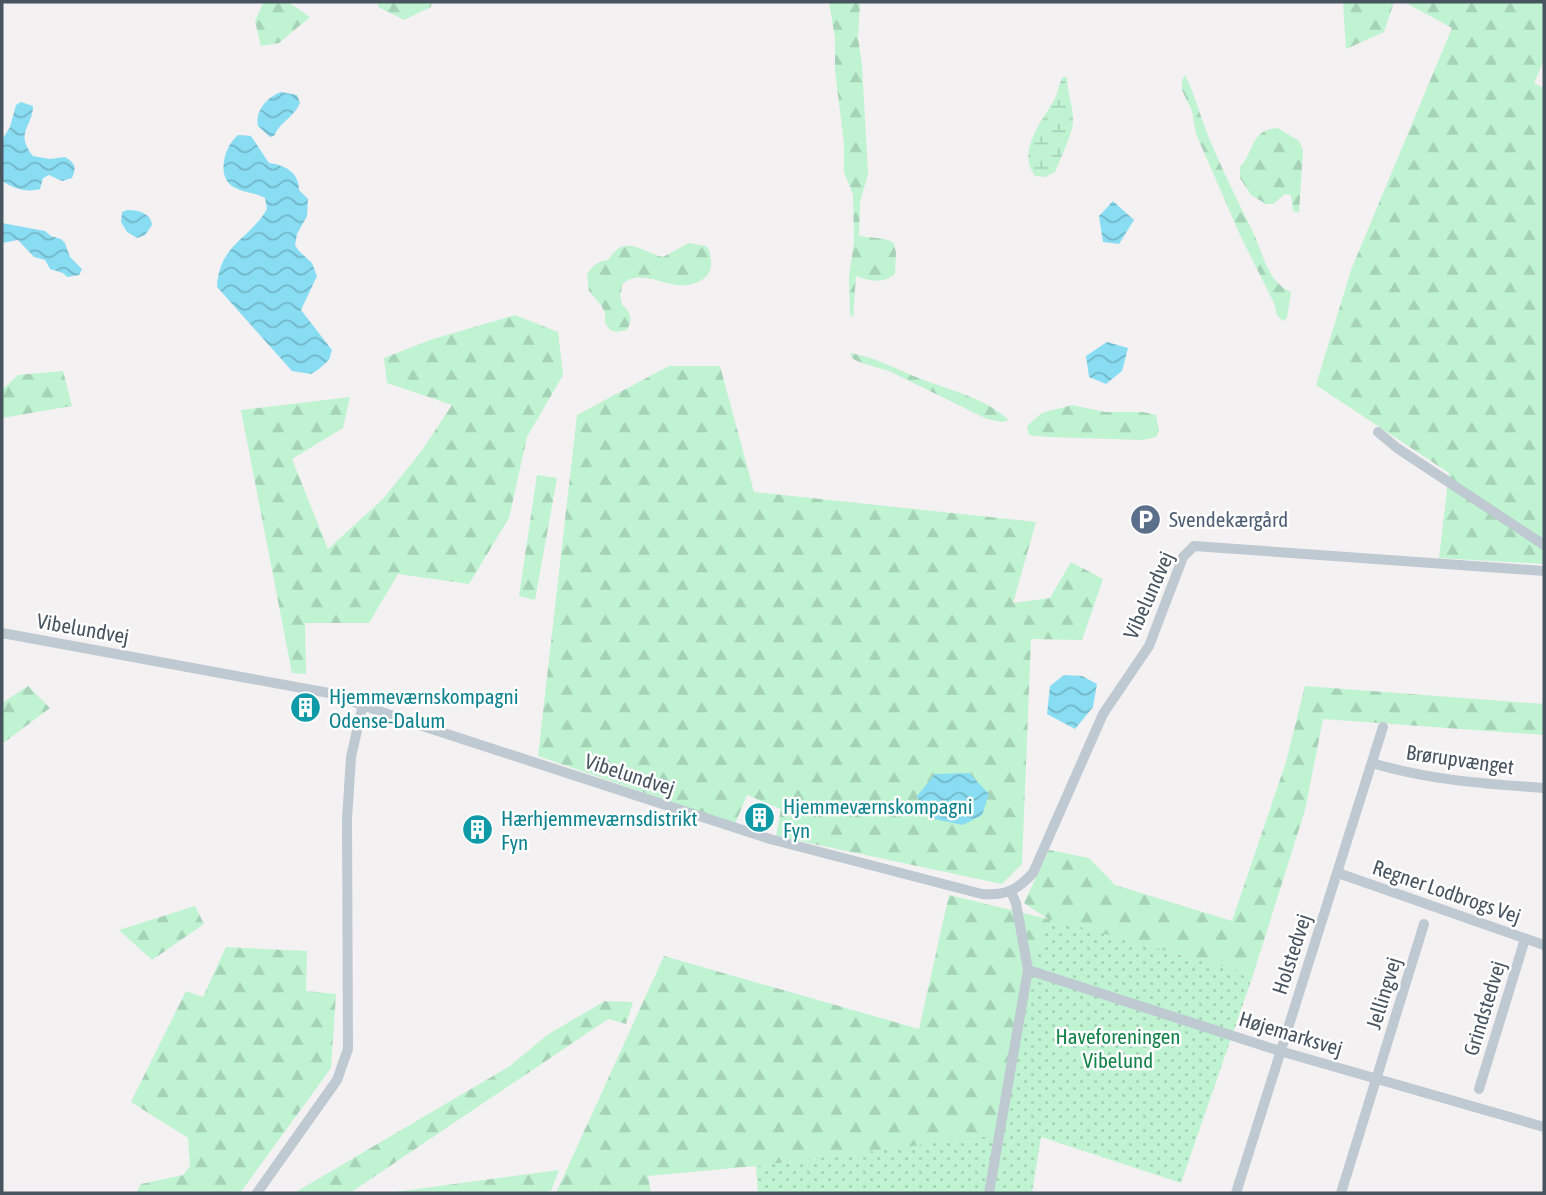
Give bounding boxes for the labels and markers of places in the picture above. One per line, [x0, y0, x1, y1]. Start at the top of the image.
parking icon: Svendekærgård [1129, 502, 1163, 536]
place label: Svendekærgård [1169, 507, 1288, 531]
place label: Hjemmeværnskompagni Odense-Dalum [329, 684, 519, 732]
building icon: Hjemmeværnskompagni Odense-Dalum [289, 691, 323, 725]
place label: Hjemmeværnskompagni Fyn [783, 794, 973, 842]
building icon: Hjemmeværnskompagni Fyn [743, 801, 777, 835]
place label: Hærhjemmeværnsdistrikt Fyn [501, 806, 698, 854]
building icon: Hærhjemmeværnsdistrikt Fyn [461, 813, 495, 847]

